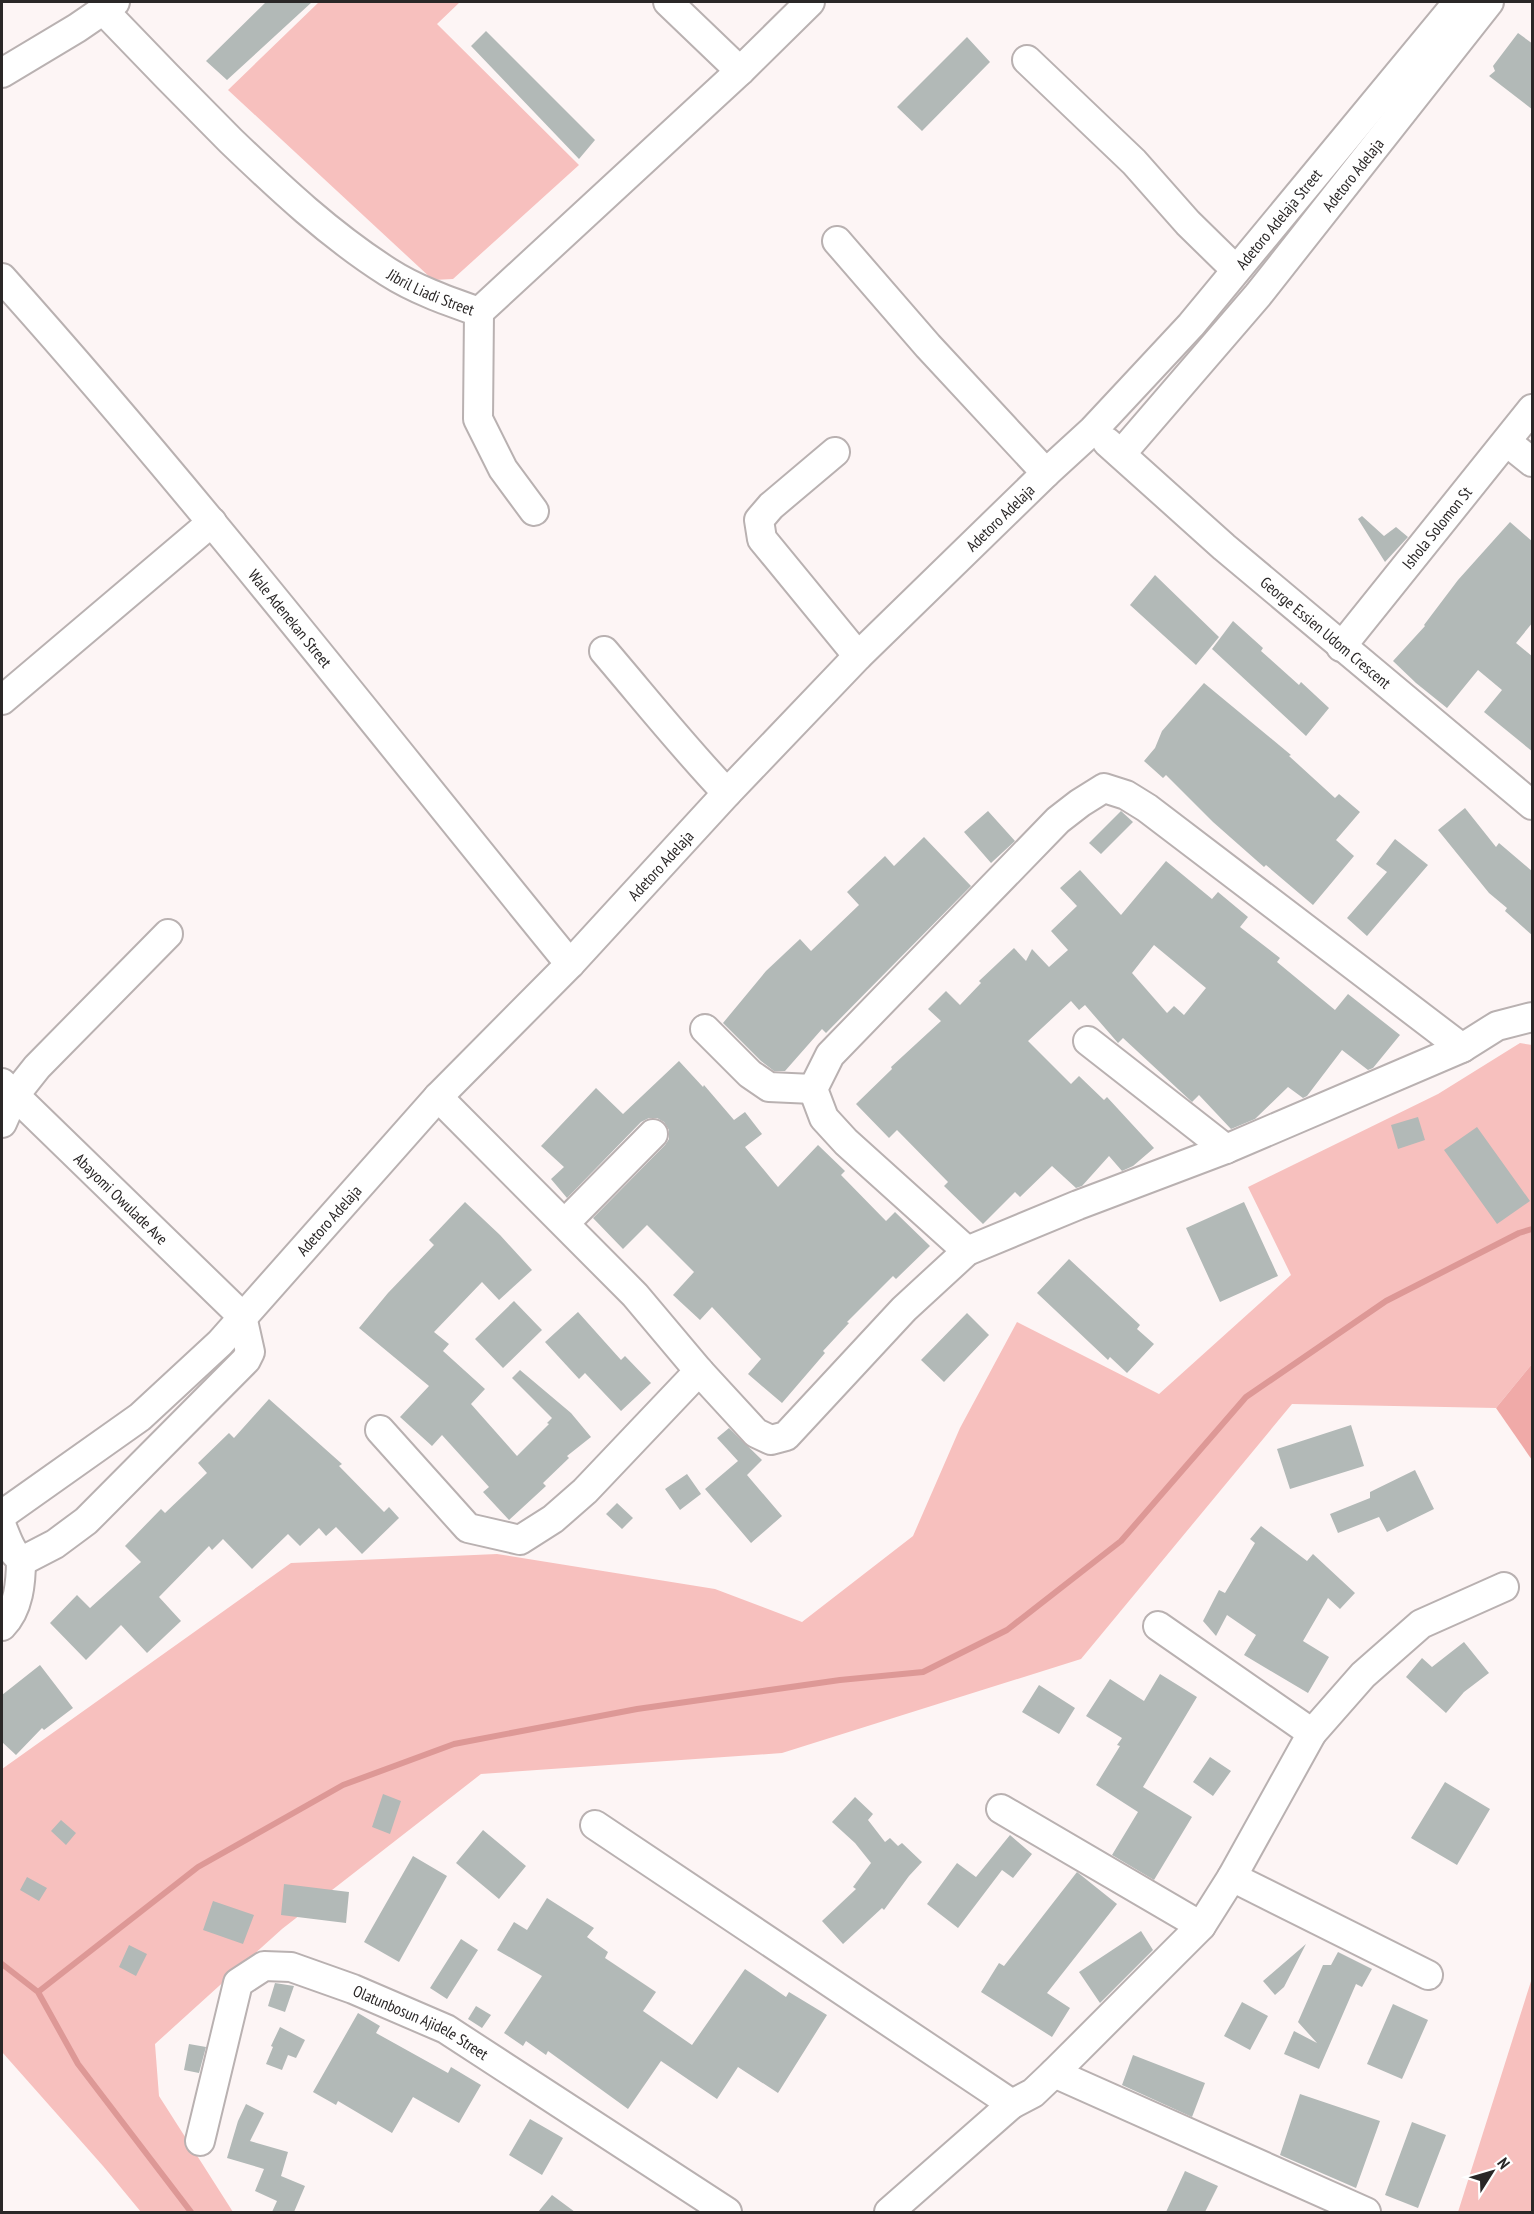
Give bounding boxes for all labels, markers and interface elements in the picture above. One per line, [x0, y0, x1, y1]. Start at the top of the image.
street label: Adetoro Adelaja [1318, 134, 1388, 215]
street label: Adetoro Adelaja Street [1231, 164, 1326, 273]
street label: Jibril Liadi Street [383, 264, 478, 320]
street label: Adetoro Adelaja [962, 480, 1038, 555]
street label: Ishola Solomon St [1398, 482, 1476, 573]
street label: Wale Adenekan Street [244, 565, 337, 672]
street label: George Essien Udom Crescent [1257, 572, 1396, 693]
street label: Adetoro Adelaja [624, 826, 698, 904]
street label: Abayomi Owulade Ave [70, 1149, 172, 1249]
street label: Adetoro Adelaja [292, 1181, 365, 1260]
street label: Olatunbosun Ajidele Street [350, 1980, 493, 2064]
north arrow [1462, 2142, 1522, 2202]
text: N [1493, 2154, 1515, 2172]

